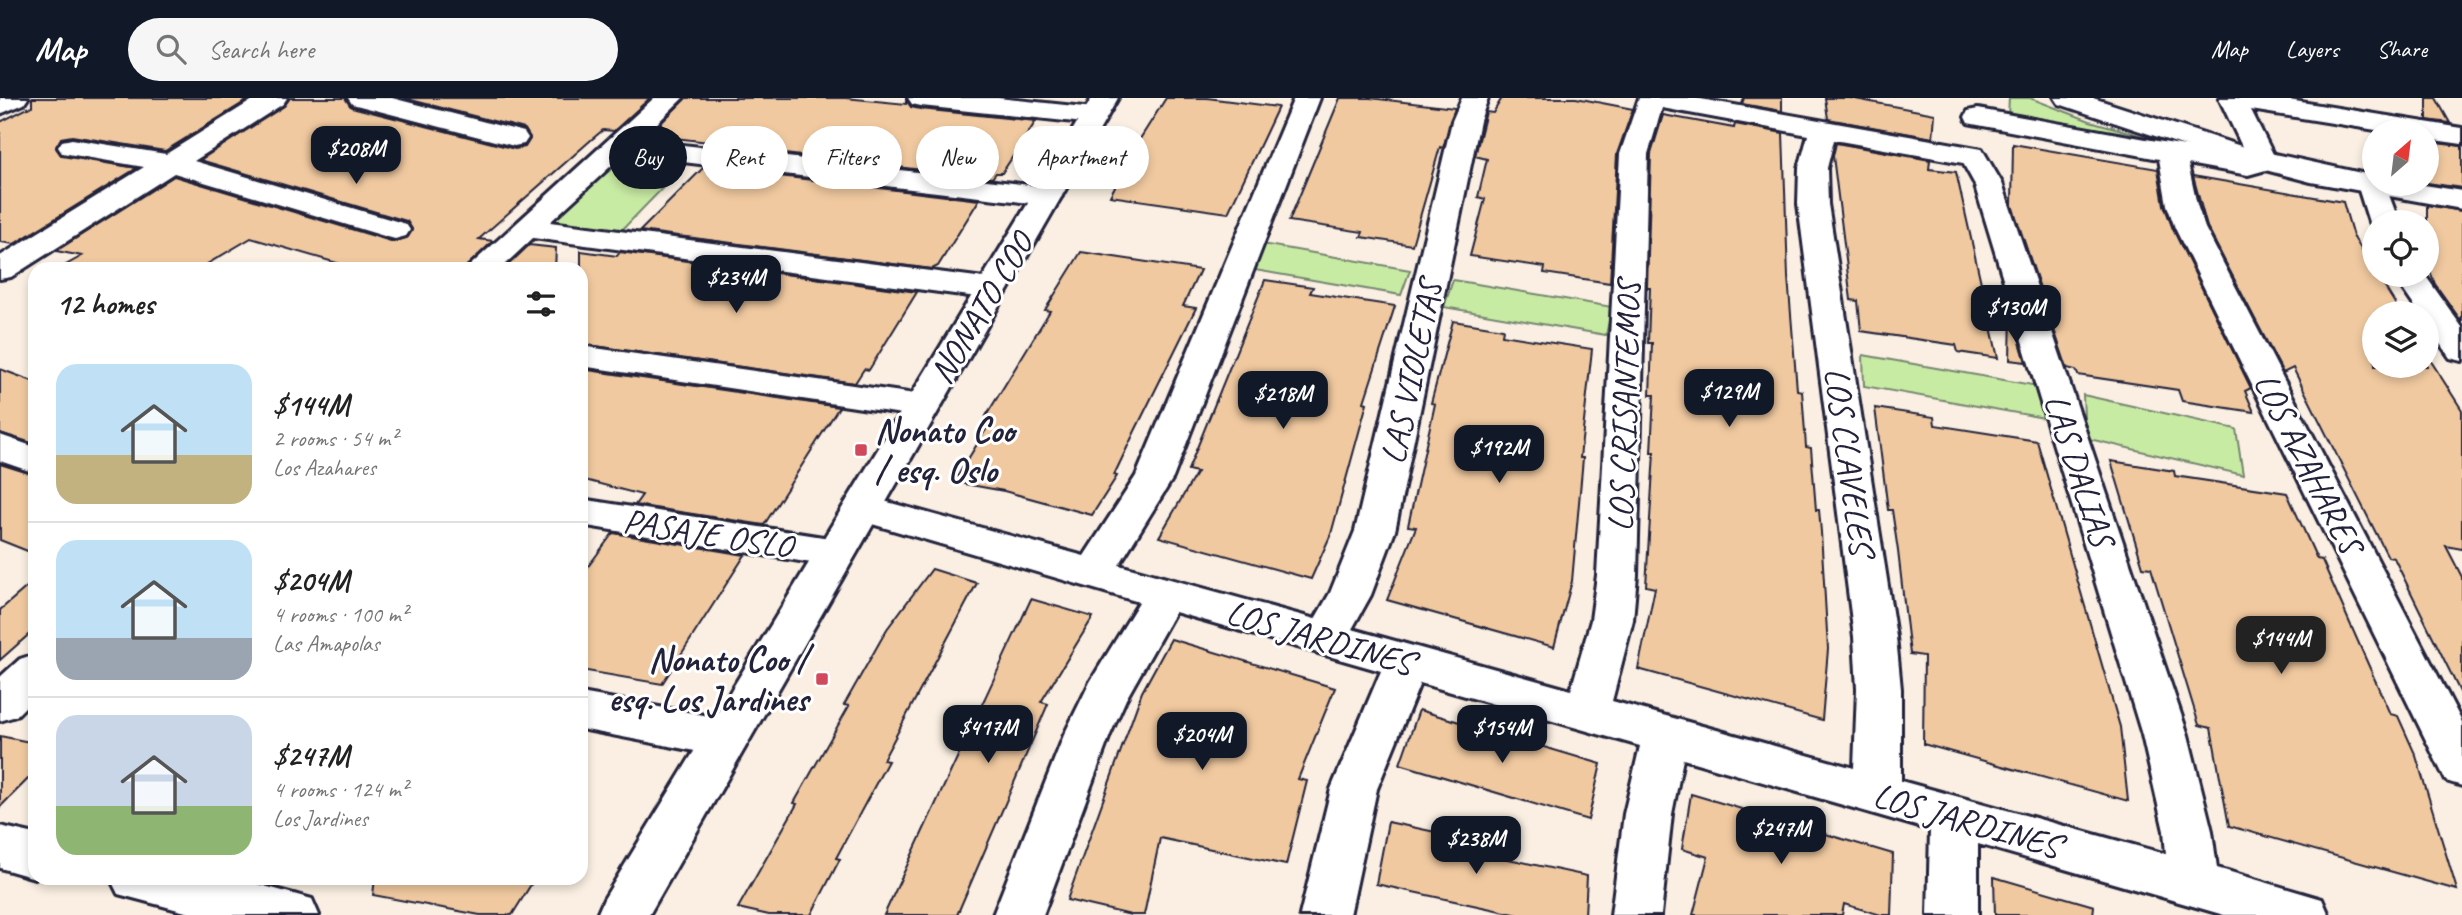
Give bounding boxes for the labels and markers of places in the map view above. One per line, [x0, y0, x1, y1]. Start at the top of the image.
pin: $208M [307, 126, 405, 186]
pin: $234M [687, 256, 785, 315]
pin: $130M [1967, 286, 2065, 345]
pin: $129M [1680, 370, 1778, 429]
pin: $218M [1234, 372, 1332, 431]
place label: Nonato Coo / esq. Oslo [875, 408, 1018, 493]
pin: $192M [1450, 426, 1548, 485]
marker: Nonato Coo / esq. Oslo [853, 442, 869, 458]
pin: $144M [2232, 616, 2330, 676]
place label: Nonato Coo / esq. Los Jardines [608, 637, 814, 722]
marker: Nonato Coo / esq. Los Jardines [814, 671, 830, 687]
pin: $417M [939, 706, 1037, 765]
pin: $154M [1453, 706, 1551, 765]
pin: $204M [1153, 712, 1251, 772]
pin: $247M [1732, 806, 1830, 866]
pin: $238M [1427, 816, 1525, 876]

